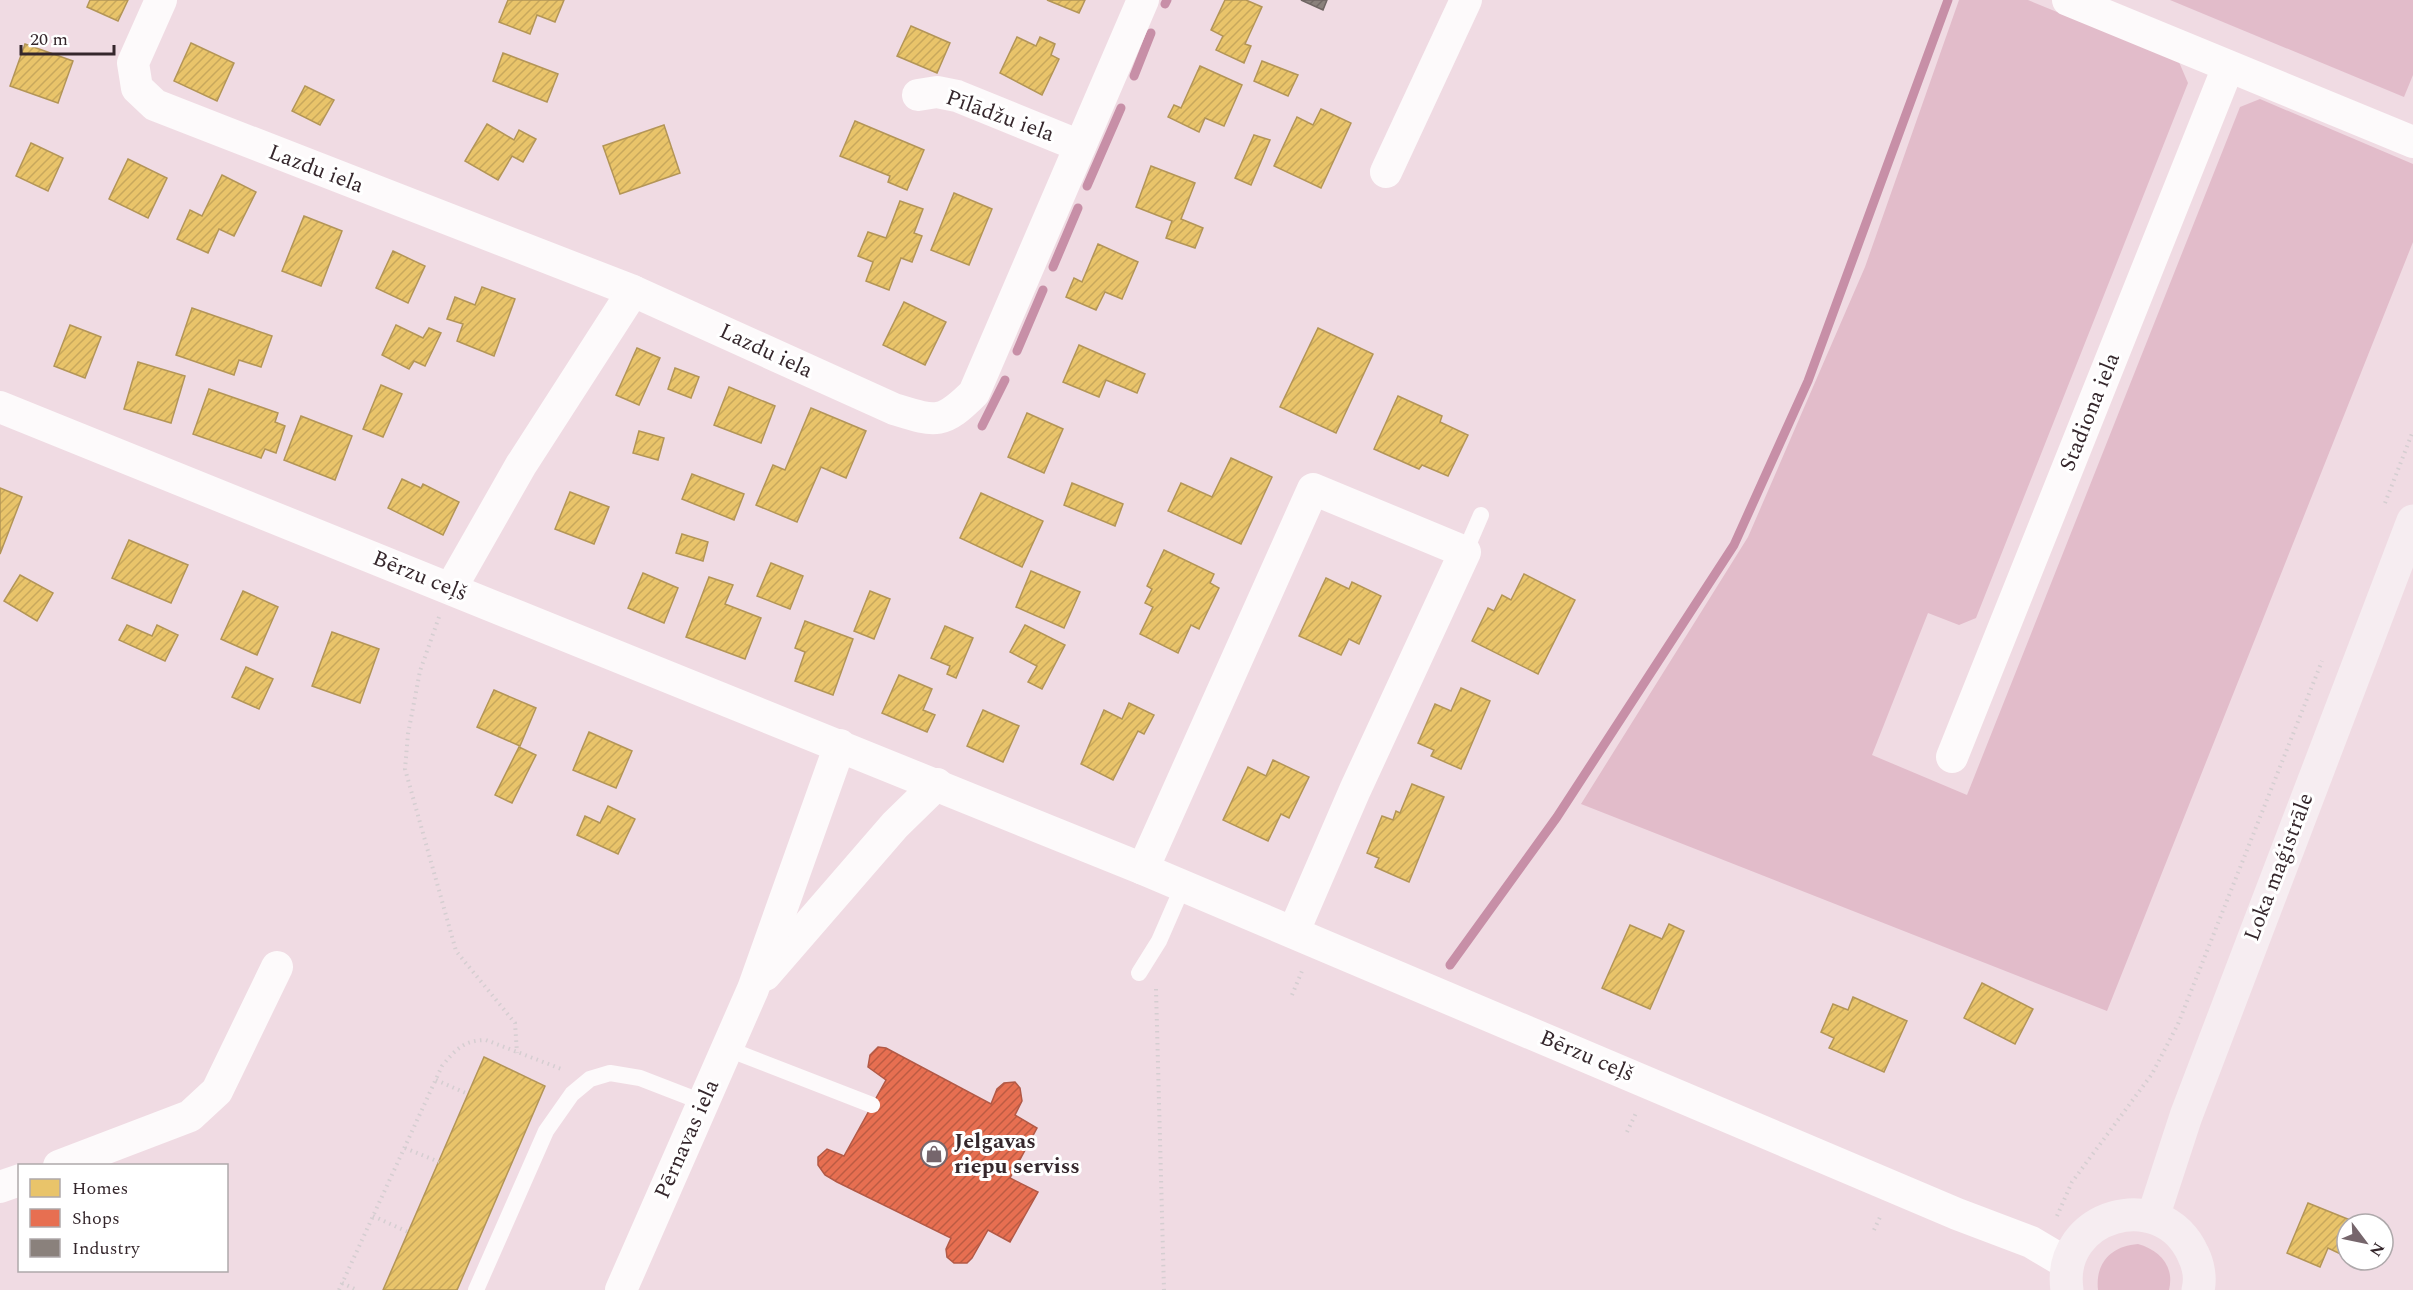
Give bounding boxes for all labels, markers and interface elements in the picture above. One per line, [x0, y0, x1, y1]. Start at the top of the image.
scale bar [21, 18, 114, 56]
text: 20 m [30, 26, 68, 53]
street label: Pīlādžu iela [941, 81, 1059, 151]
street label: Lazdu iela [264, 136, 369, 202]
street label: Lazdu iela [714, 315, 818, 387]
street label: Stadiona iela [2051, 348, 2129, 476]
street label: Bērzu ceļš [368, 542, 472, 610]
street label: Loka maģistrāle [2236, 788, 2322, 946]
street label: Bērzu ceļš [1535, 1021, 1639, 1091]
street label: Pērnavas iela [646, 1074, 728, 1204]
place label: Jelgavas riepu serviss [954, 1125, 1080, 1183]
shop icon: Jelgavas riepu serviss [919, 1139, 949, 1169]
legend [18, 1164, 228, 1272]
text: Homes [72, 1175, 128, 1202]
text: Shops [72, 1205, 120, 1232]
north arrow [2335, 1212, 2395, 1272]
text: Industry [72, 1235, 141, 1262]
text: N [2363, 1238, 2391, 1261]

